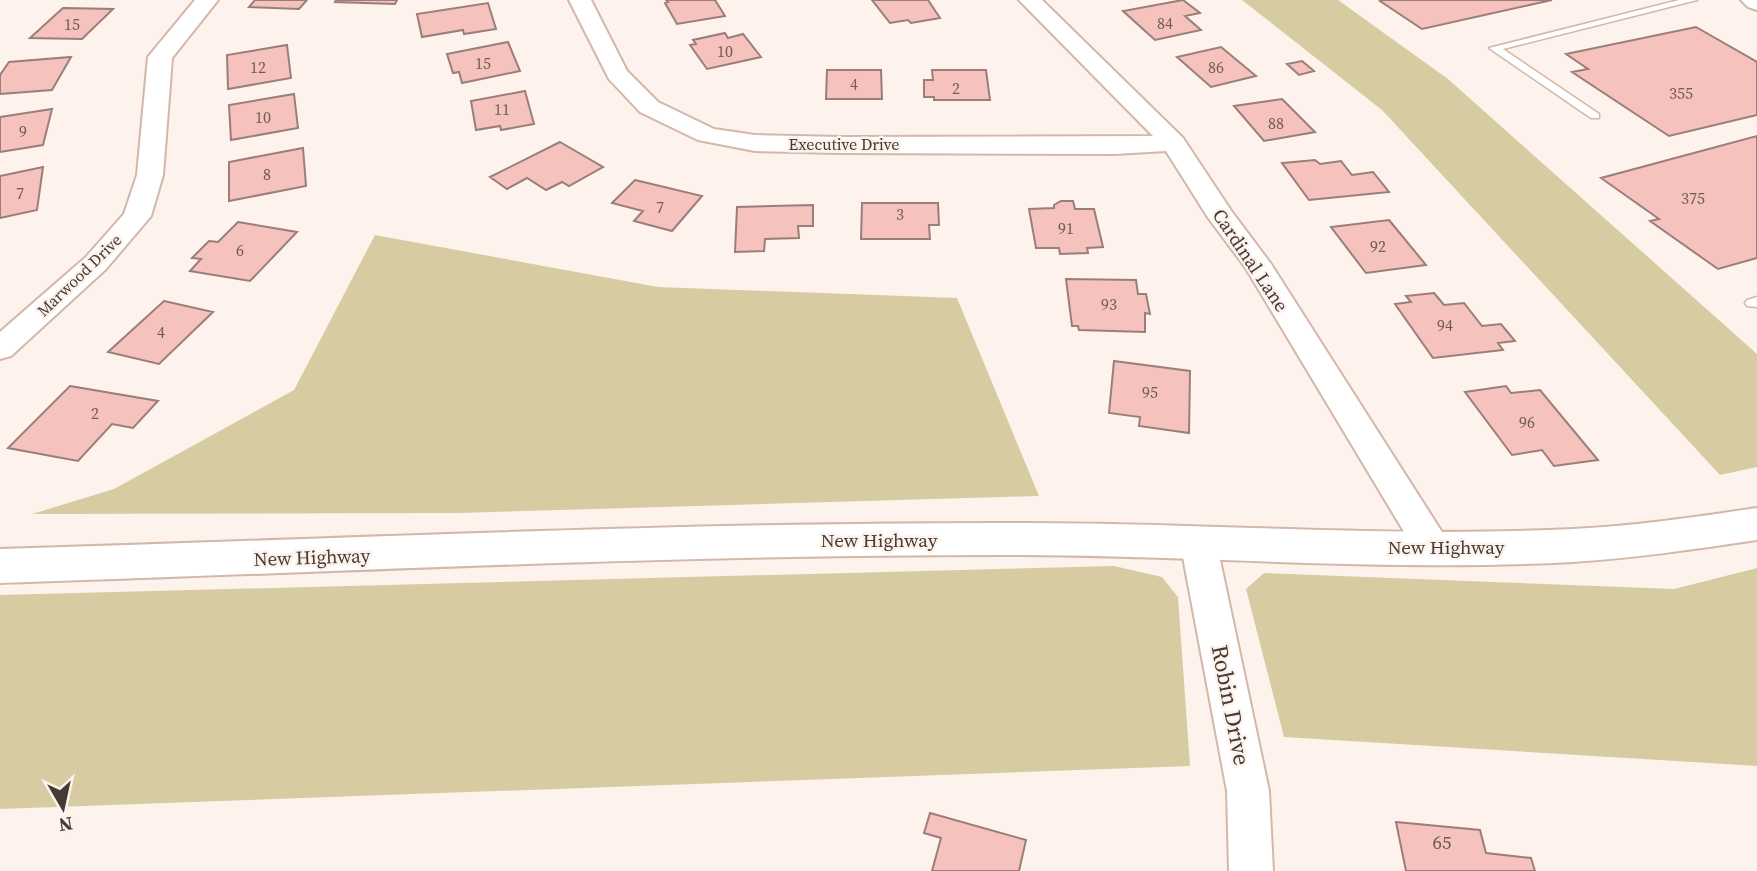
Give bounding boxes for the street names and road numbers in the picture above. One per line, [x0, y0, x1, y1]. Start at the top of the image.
street label: Executive Drive [789, 133, 900, 155]
street label: Cardinal Lane [1207, 203, 1295, 317]
street label: Marwood Drive [32, 229, 126, 321]
street label: New Highway [821, 527, 938, 553]
street label: New Highway [1388, 534, 1505, 560]
street label: New Highway [253, 542, 371, 572]
street label: Robin Drive [1204, 642, 1258, 768]

